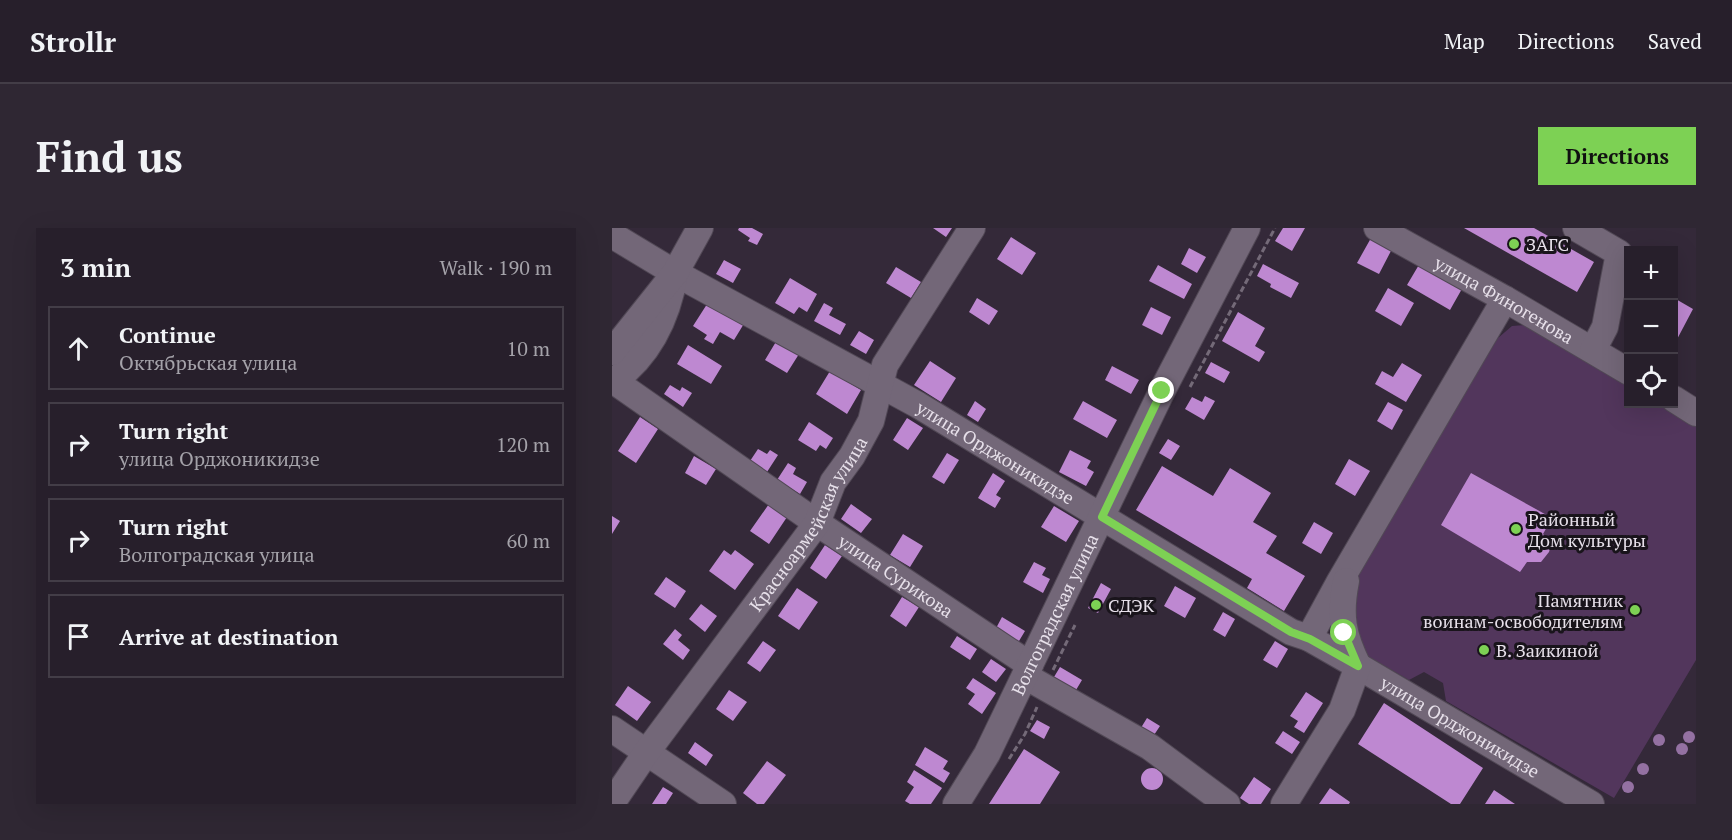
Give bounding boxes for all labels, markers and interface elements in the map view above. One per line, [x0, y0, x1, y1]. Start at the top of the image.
text: Strollr [30, 23, 116, 60]
text: Map [1444, 27, 1485, 55]
text: Directions [1518, 27, 1615, 55]
text: Saved [1648, 27, 1702, 55]
button: Directions [1538, 127, 1696, 185]
text: Find us [36, 128, 183, 184]
place label: ЗАГС [1526, 232, 1569, 256]
marker: ЗАГС [1507, 237, 1521, 251]
map controls [1624, 246, 1678, 408]
button: + [1624, 246, 1678, 300]
text: 3 min [60, 250, 131, 284]
street label: улица Финогенова [1429, 250, 1578, 349]
text: Walk · 190 m [440, 254, 552, 281]
button: − [1624, 300, 1678, 354]
text: Continue [119, 320, 216, 349]
icon: ahead [62, 332, 95, 365]
text: 10 m [507, 335, 550, 362]
text: Октябрьская улица [119, 349, 297, 376]
button: locate [1624, 354, 1678, 408]
route end [1148, 377, 1174, 403]
street label: улица Орджоникидзе [911, 394, 1079, 510]
text: Turn right [119, 416, 228, 445]
icon: right [62, 428, 95, 461]
text: 120 m [496, 431, 550, 458]
street label: Красноармейская улица [744, 432, 872, 616]
text: улица Орджоникидзе [119, 445, 320, 472]
place label: Районный Дом культуры [1528, 507, 1646, 552]
text: Turn right [119, 512, 228, 541]
marker: Районный Дом культуры [1509, 522, 1523, 536]
icon: right [62, 524, 95, 557]
text: 60 m [507, 527, 550, 554]
street label: улица Сурикова [833, 528, 958, 623]
street label: Волгоградская улица [1005, 530, 1103, 699]
text: Волгоградская улица [119, 541, 315, 568]
place label: Памятник воинам-освободителям [1423, 588, 1623, 633]
place label: СДЭК [1108, 593, 1155, 617]
marker: СДЭК [1089, 598, 1103, 612]
marker: Памятник воинам-освободителям [1628, 603, 1642, 617]
route start [1330, 619, 1356, 645]
icon: arrive [62, 620, 95, 653]
text: Arrive at destination [119, 622, 338, 651]
place label: В. Заикиной [1496, 638, 1599, 662]
marker: В. Заикиной [1477, 643, 1491, 657]
street label: улица Орджоникидзе [1375, 670, 1544, 783]

